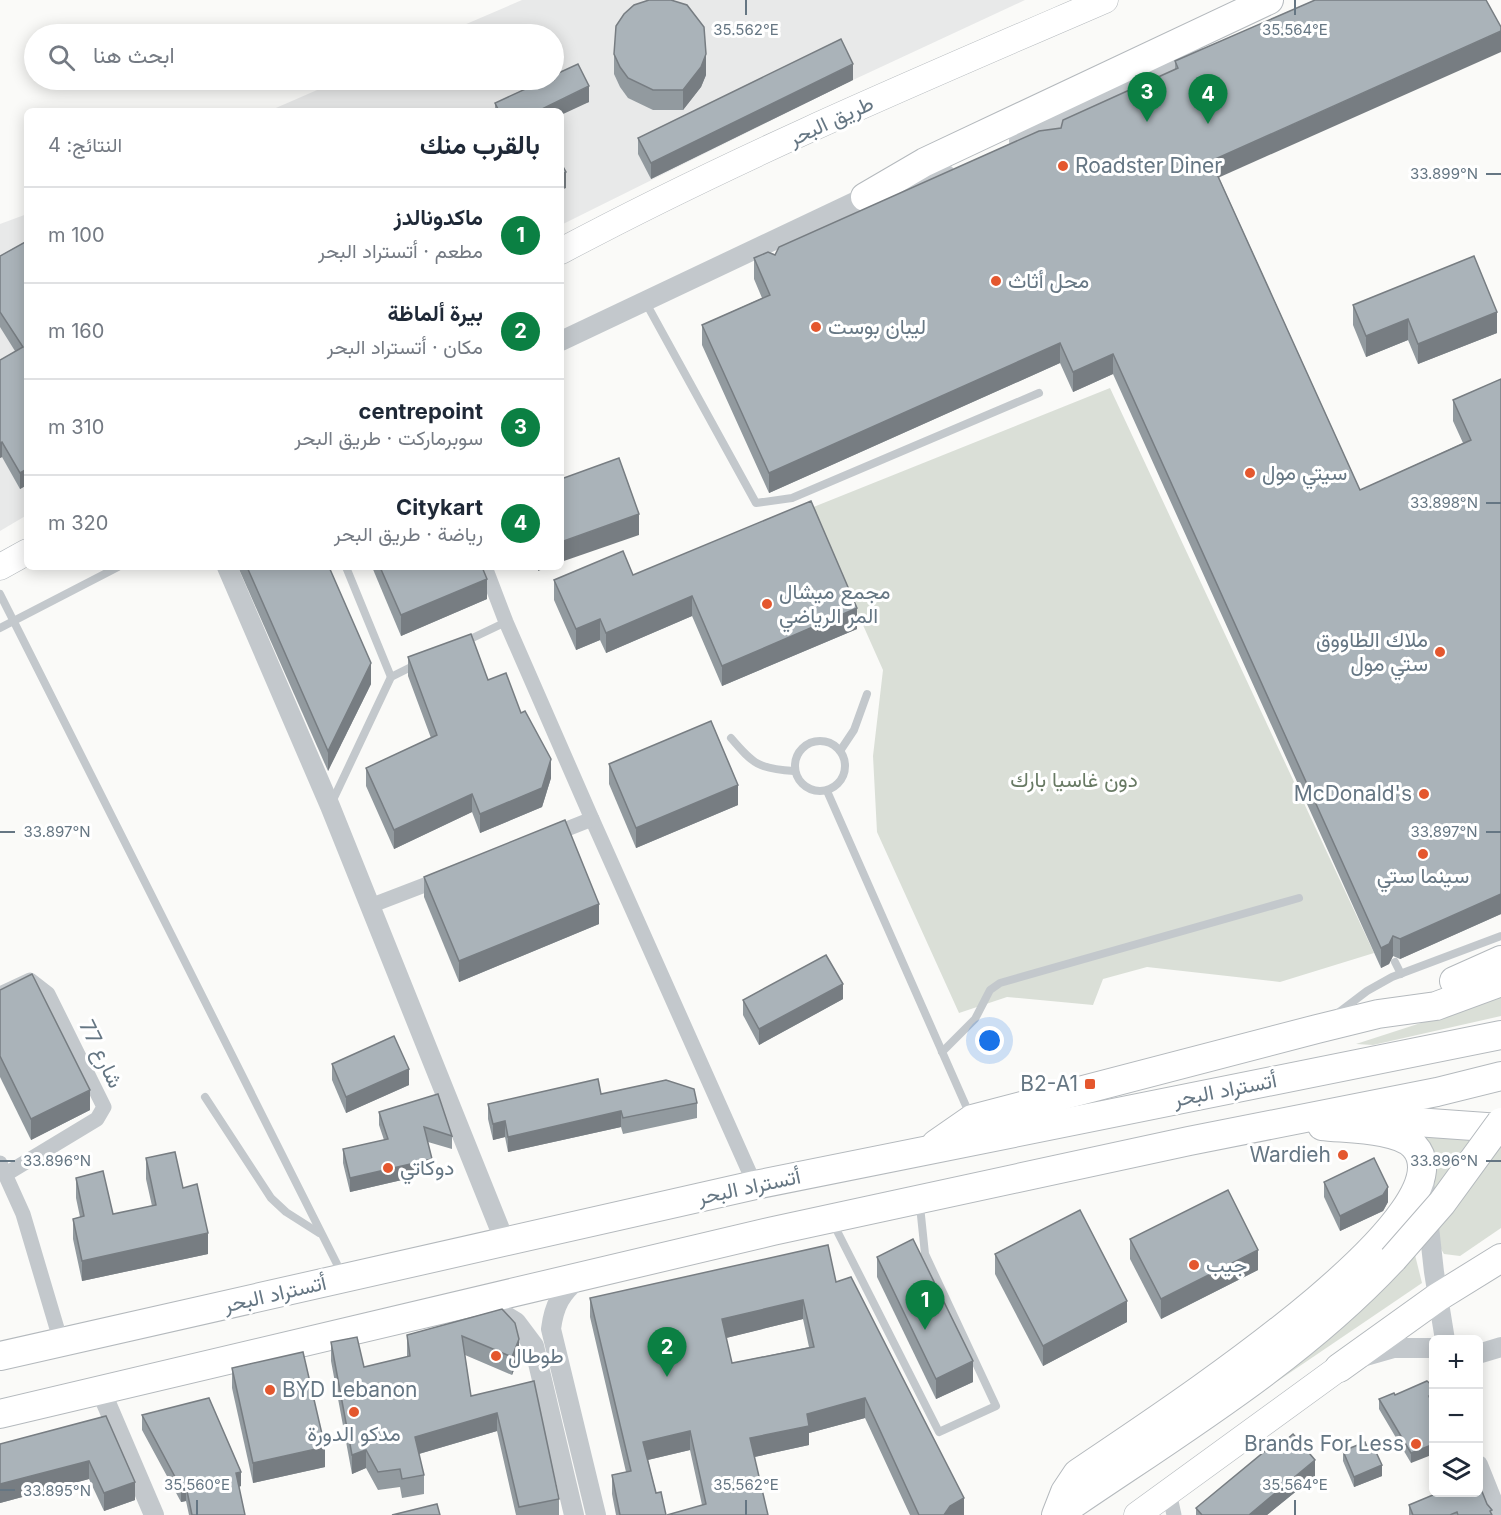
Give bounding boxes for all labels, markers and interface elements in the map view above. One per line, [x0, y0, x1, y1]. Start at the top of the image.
text: 35.562°E [713, 20, 779, 39]
text: 35.564°E [1262, 20, 1328, 39]
search box [24, 24, 564, 90]
icon: search [45, 41, 78, 74]
text: ابحث هنا [93, 42, 175, 68]
pin: 3 [1128, 72, 1166, 122]
pin: 4 [1188, 74, 1228, 124]
street label: طريق البحر [783, 90, 878, 152]
text: بالقرب منك [420, 129, 540, 160]
text: النتائج: 4 [48, 133, 122, 157]
place label: Roadster Diner [1075, 153, 1222, 178]
marker: Roadster Diner [1056, 159, 1070, 173]
text: 33.899°N [1410, 164, 1478, 183]
text: ماكدونالدز [394, 204, 483, 230]
text: 100 m [48, 223, 105, 247]
text: 1 [516, 223, 525, 247]
text: مطعم · أتستراد البحر [318, 239, 483, 263]
place label: محل أثاث [1008, 268, 1089, 293]
marker: محل أثاث [989, 274, 1003, 288]
text: بيرة ألماظة [387, 300, 483, 326]
place label: ليبان بوست [828, 314, 926, 340]
text: 160 m [48, 319, 104, 343]
text: 2 [514, 319, 527, 343]
marker: ليبان بوست [809, 320, 823, 334]
text: مكان · أتستراد البحر [327, 335, 483, 359]
text: centrepoint [359, 398, 483, 424]
text: 310 m [48, 415, 104, 439]
text: 3 [514, 415, 527, 439]
text: سوبرماركت · طريق البحر [294, 426, 483, 450]
place label: سيتي مول [1262, 460, 1347, 490]
marker: سيتي مول [1243, 466, 1257, 480]
text: 33.898°N [1410, 493, 1478, 512]
text: Citykart [396, 494, 483, 520]
text: 320 m [48, 511, 108, 535]
text: 4 [514, 511, 527, 535]
text: رياضة · طريق البحر [334, 522, 483, 546]
place label: مجمع ميشال المر الرياضي [779, 579, 891, 633]
marker: مجمع ميشال المر الرياضي [760, 597, 774, 611]
place label: ملاك الطاووق ستي مول [1316, 627, 1428, 681]
marker: ملاك الطاووق ستي مول [1433, 645, 1447, 659]
park label: دون غاسيا بارك [1010, 767, 1138, 793]
place label: McDonald's [1294, 781, 1412, 806]
marker: McDonald's [1417, 787, 1431, 801]
text: 33.897°N [23, 822, 91, 841]
text: 33.897°N [1410, 822, 1478, 841]
marker: سينما ستي [1416, 847, 1430, 861]
place label: سينما ستي [1377, 863, 1469, 893]
street label: شارع 77 [73, 1016, 129, 1093]
your location [975, 1026, 1004, 1055]
street label: أتستراد البحر [1170, 1067, 1279, 1113]
place label: B2-A1 [1020, 1071, 1078, 1096]
marker: B2-A1 [1083, 1077, 1097, 1091]
place label: Wardieh [1249, 1142, 1331, 1167]
marker: Wardieh [1336, 1148, 1350, 1162]
text: 33.896°N [23, 1151, 91, 1170]
text: 33.896°N [1410, 1151, 1478, 1170]
place label: دوكاتي [400, 1155, 454, 1185]
marker: دوكاتي [381, 1161, 395, 1175]
street label: أتستراد البحر [694, 1163, 803, 1211]
place label: جيب [1206, 1252, 1247, 1277]
marker: جيب [1187, 1258, 1201, 1272]
street label: أتستراد البحر [220, 1270, 329, 1319]
pin: 1 [906, 1280, 944, 1330]
pin: 2 [648, 1328, 686, 1377]
map controls [1429, 1335, 1483, 1497]
button: + [1429, 1335, 1483, 1389]
place label: طوطال [508, 1343, 564, 1369]
marker: طوطال [489, 1349, 503, 1363]
place label: BYD Lebanon [282, 1377, 417, 1402]
marker: BYD Lebanon [263, 1383, 277, 1397]
button: − [1429, 1389, 1483, 1443]
marker: مدكو الدورة [347, 1405, 361, 1419]
place label: مدكو الدورة [307, 1421, 401, 1447]
place label: Brands For Less [1244, 1431, 1404, 1456]
marker: Brands For Less [1409, 1437, 1423, 1451]
button: layers [1429, 1443, 1483, 1497]
text: 35.560°E [164, 1475, 230, 1494]
text: 35.562°E [713, 1475, 779, 1494]
text: 35.564°E [1262, 1475, 1328, 1494]
text: 33.895°N [23, 1481, 91, 1500]

